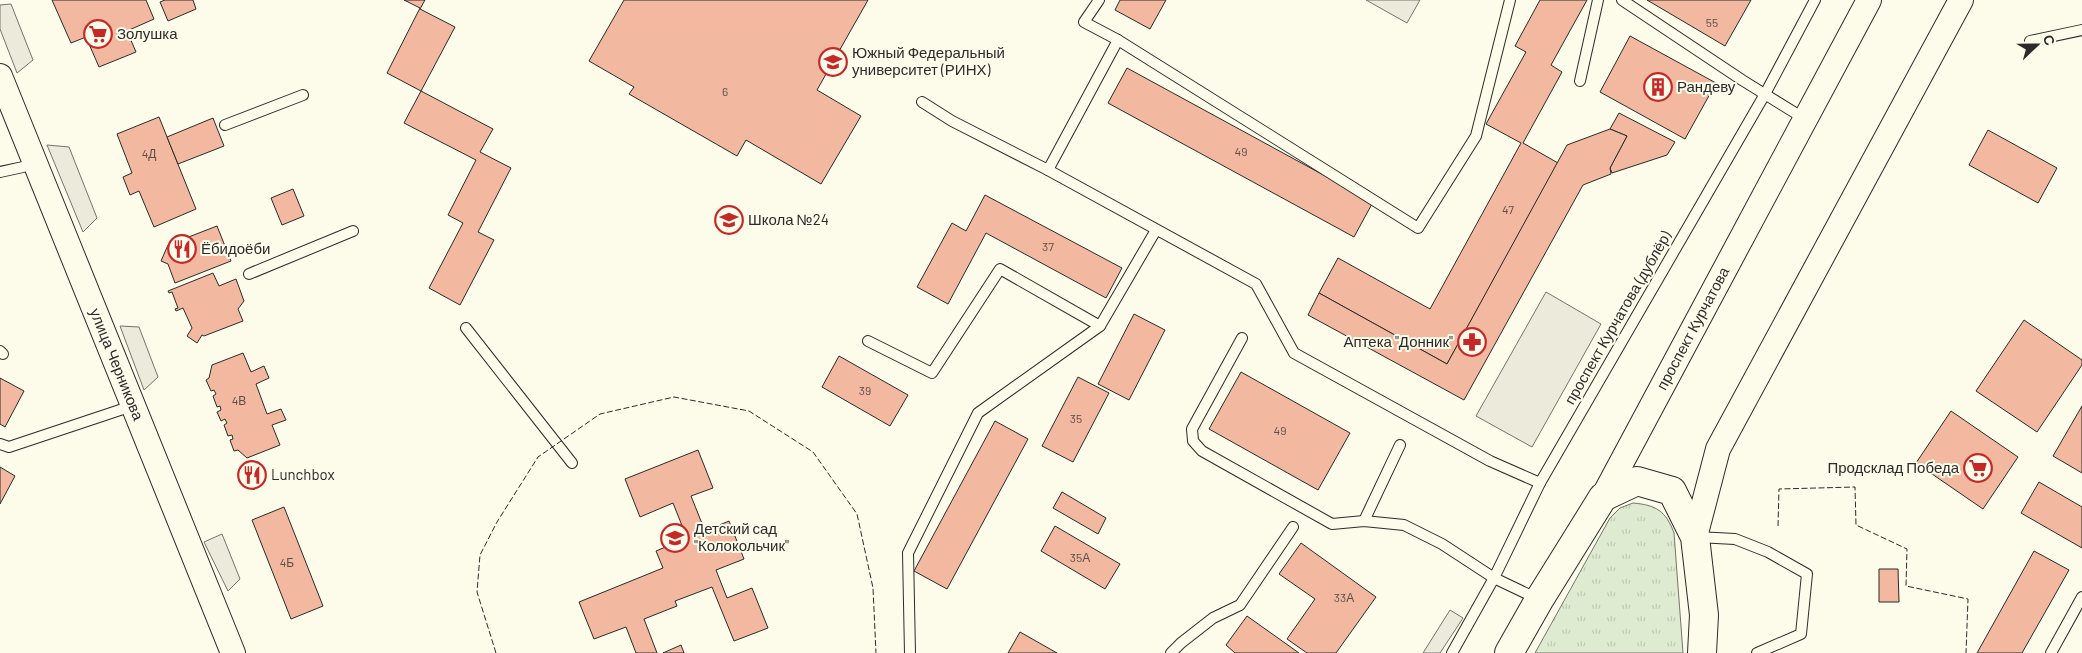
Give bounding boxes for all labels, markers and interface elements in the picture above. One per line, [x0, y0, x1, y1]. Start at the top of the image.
house number: 55 [1706, 15, 1718, 29]
supermarket icon: Золушка [83, 19, 113, 49]
north arrow [2012, 20, 2062, 70]
place label: Золушка [117, 24, 178, 42]
text: С [2040, 32, 2059, 48]
place label: Южный Федеральный университет (РИНХ) [852, 43, 1005, 78]
school or university icon: Южный Федеральный университет (РИНХ) [818, 47, 848, 77]
building icon: Рандеву [1643, 72, 1673, 102]
place label: Рандеву [1677, 77, 1736, 95]
house number: 6 [722, 84, 728, 98]
house number: 49 [1235, 144, 1247, 158]
house number: 4Д [142, 146, 156, 161]
house number: 47 [1502, 202, 1514, 216]
school or university icon: Школа №24 [714, 205, 744, 235]
place label: Школа №24 [748, 210, 829, 228]
street label: проспект Курчатова (дублёр) [1560, 228, 1674, 407]
restaurant icon: Ёбидоёби [167, 234, 197, 264]
place label: Ёбидоёби [201, 239, 270, 257]
house number: 37 [1042, 239, 1054, 253]
street label: проспект Курчатова [1652, 263, 1733, 393]
street label: улица Черникова [87, 306, 148, 423]
pharmacy icon: Аптека "Донник" [1457, 327, 1487, 357]
place label: Аптека "Донник" [1344, 332, 1453, 350]
house number: 39 [859, 383, 871, 397]
house number: 4В [232, 393, 246, 407]
house number: 35 [1070, 411, 1082, 425]
house number: 49 [1274, 423, 1286, 437]
supermarket icon: Продсклад Победа [1963, 453, 1993, 483]
place label: Продсклад Победа [1827, 458, 1960, 476]
restaurant icon: Lunchbox [237, 460, 267, 490]
place label: Lunchbox [271, 465, 335, 483]
place label: Детский сад "Колокольчик" [694, 519, 789, 554]
school or university icon: Детский сад "Колокольчик" [660, 523, 690, 553]
house number: 35А [1070, 550, 1090, 564]
house number: 4Б [280, 555, 294, 569]
house number: 33А [1334, 590, 1354, 604]

